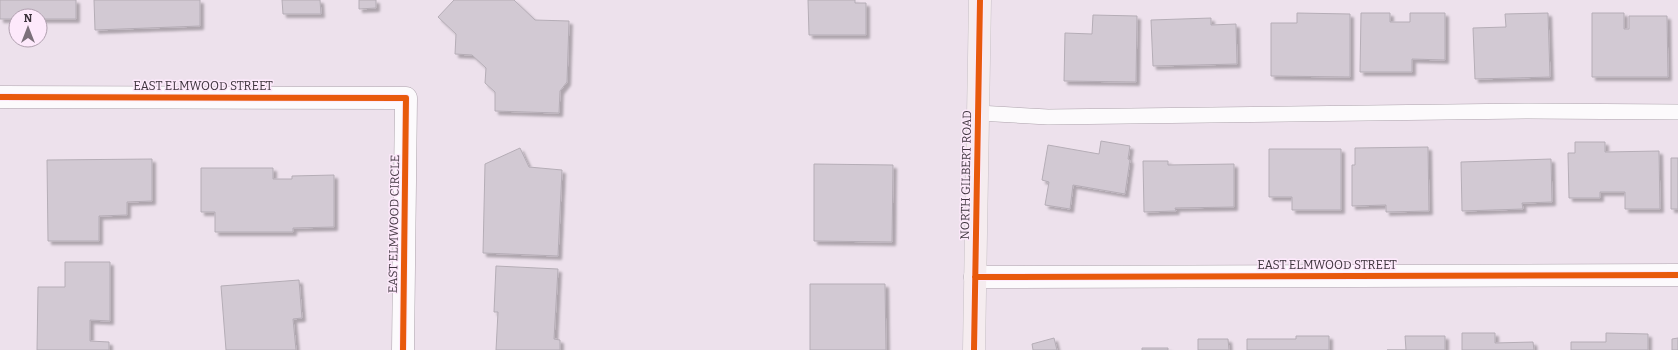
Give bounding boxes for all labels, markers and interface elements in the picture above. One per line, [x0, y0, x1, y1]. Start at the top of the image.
north arrow [8, 8, 48, 48]
text: N [24, 12, 33, 25]
street label: EAST ELMWOOD STREET [133, 79, 273, 93]
street label: NORTH GILBERT ROAD [958, 110, 974, 240]
street label: EAST ELMWOOD CIRCLE [386, 155, 402, 293]
street label: EAST ELMWOOD STREET [1257, 258, 1397, 272]

